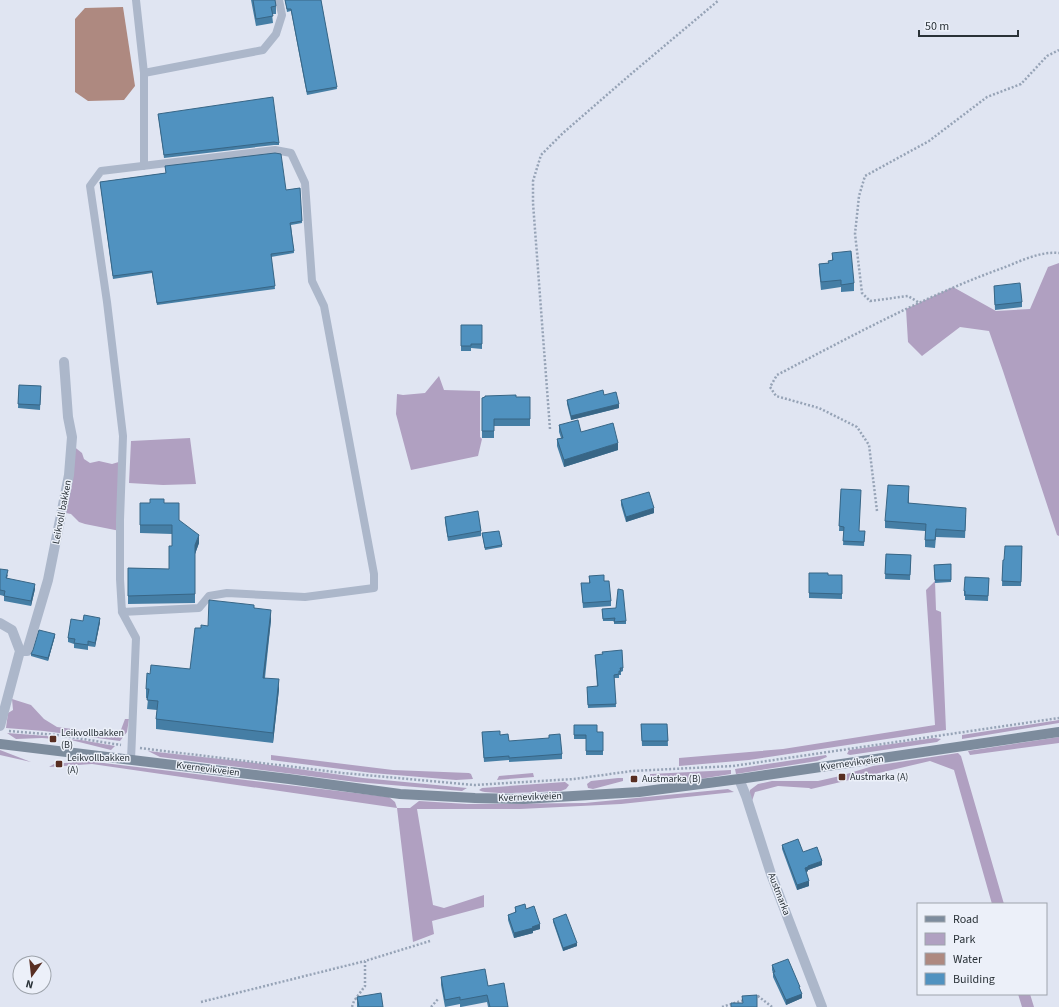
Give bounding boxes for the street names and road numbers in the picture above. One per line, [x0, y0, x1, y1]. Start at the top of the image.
street label: Leikvoll bakken [49, 479, 75, 545]
street label: Kvernevikveien [819, 752, 885, 774]
street label: Kvernevikveien [176, 758, 240, 780]
street label: Kvernevikveien [498, 789, 562, 805]
street label: Austmarka [764, 871, 794, 917]

